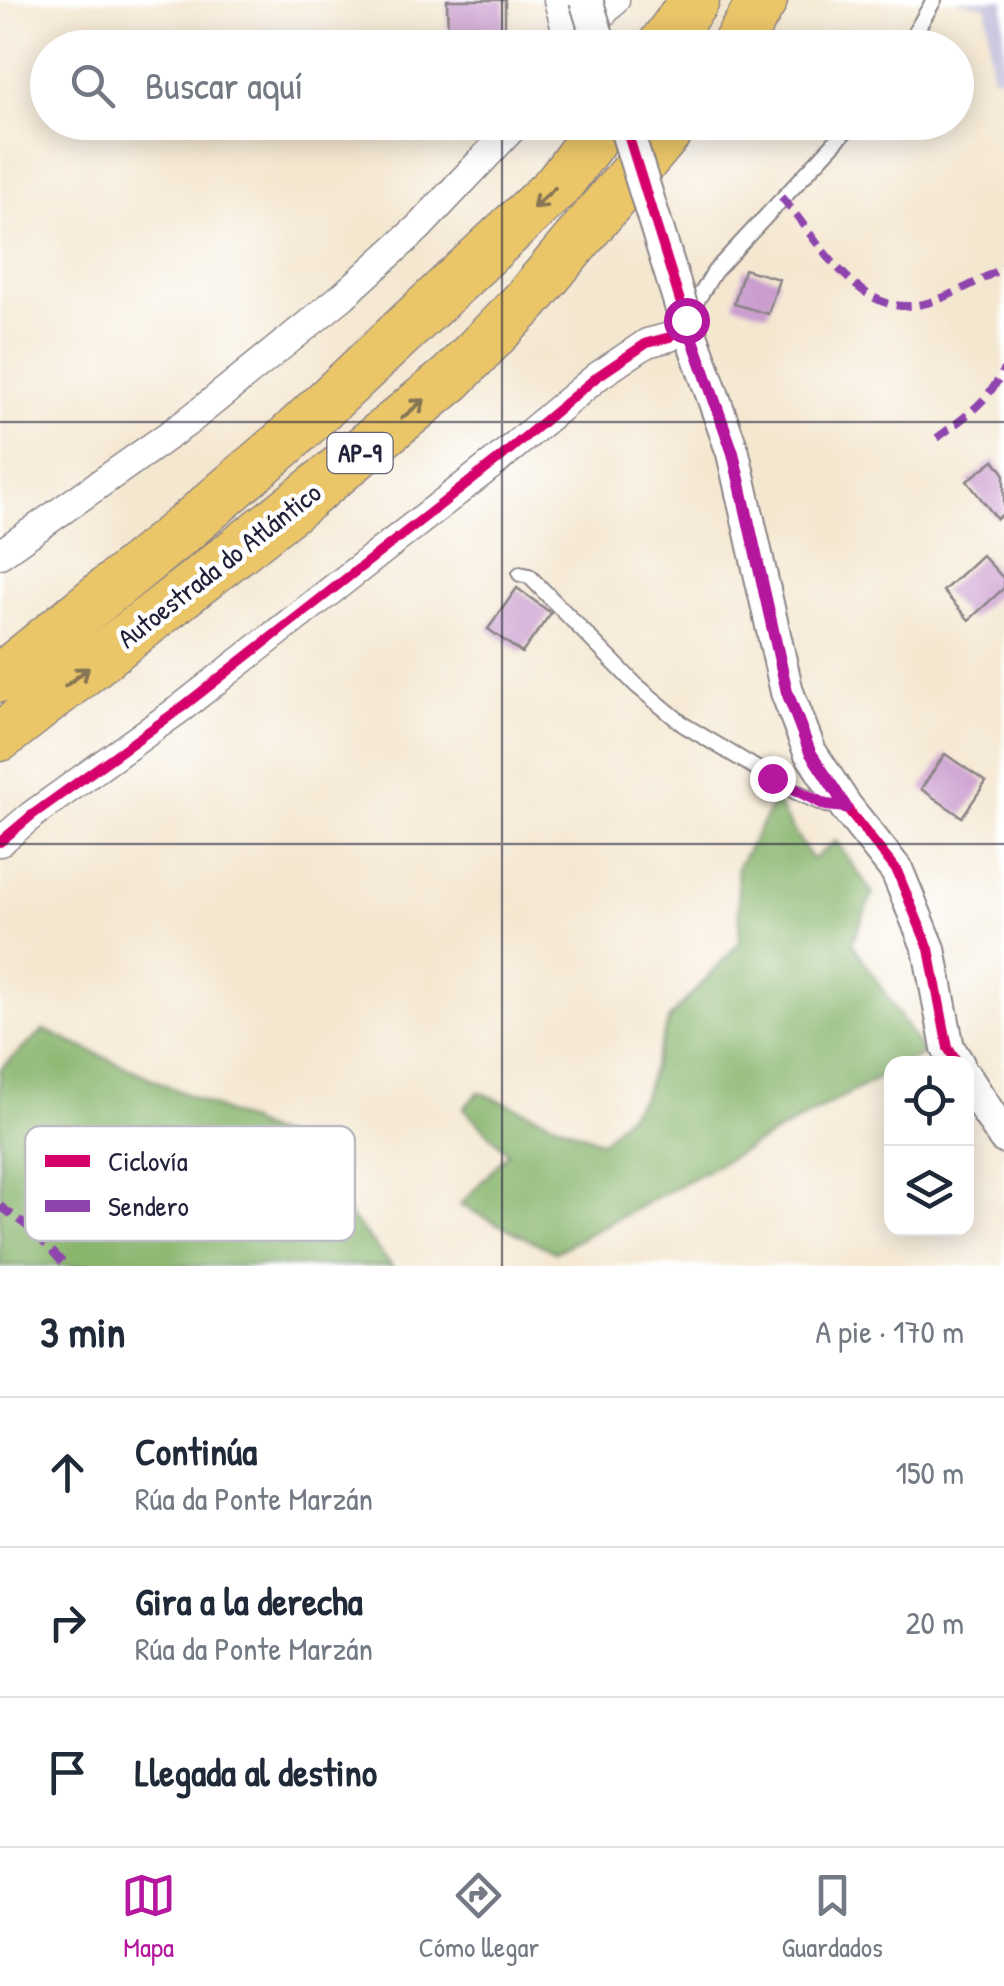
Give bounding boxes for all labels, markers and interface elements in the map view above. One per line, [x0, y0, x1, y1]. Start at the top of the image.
search box [30, 30, 974, 140]
icon: search [65, 58, 120, 113]
text: Buscar aquí [145, 59, 303, 111]
one-way arrow [532, 186, 557, 209]
route start [664, 298, 710, 344]
one-way arrow [400, 398, 426, 420]
road number: AP-9 [328, 433, 392, 473]
street label: Autoestrada do Atlántico [109, 474, 329, 656]
one-way arrow [63, 667, 90, 688]
route end [750, 756, 796, 802]
map controls [884, 1056, 974, 1236]
button: locate [884, 1056, 974, 1146]
legend [25, 1126, 355, 1241]
text: Ciclovía [108, 1142, 188, 1180]
button: layers [884, 1146, 974, 1236]
text: Sendero [108, 1187, 189, 1225]
text: 3 min [40, 1303, 125, 1360]
text: A pie · 170 m [815, 1310, 964, 1353]
text: Continúa [135, 1425, 257, 1477]
icon: ahead [40, 1445, 95, 1500]
text: 150 m [895, 1451, 964, 1494]
text: Rúa da Ponte Marzán [135, 1477, 373, 1520]
text: Gira a la derecha [135, 1575, 363, 1627]
icon: right [40, 1595, 95, 1650]
text: 20 m [906, 1601, 964, 1644]
text: Rúa da Ponte Marzán [135, 1627, 373, 1670]
icon: arrive [40, 1745, 95, 1800]
text: Llegada al destino [135, 1746, 377, 1798]
tab: Mapa [121, 1868, 176, 1966]
tab: Cómo llegar [418, 1868, 539, 1966]
tab: Guardados [782, 1868, 883, 1966]

